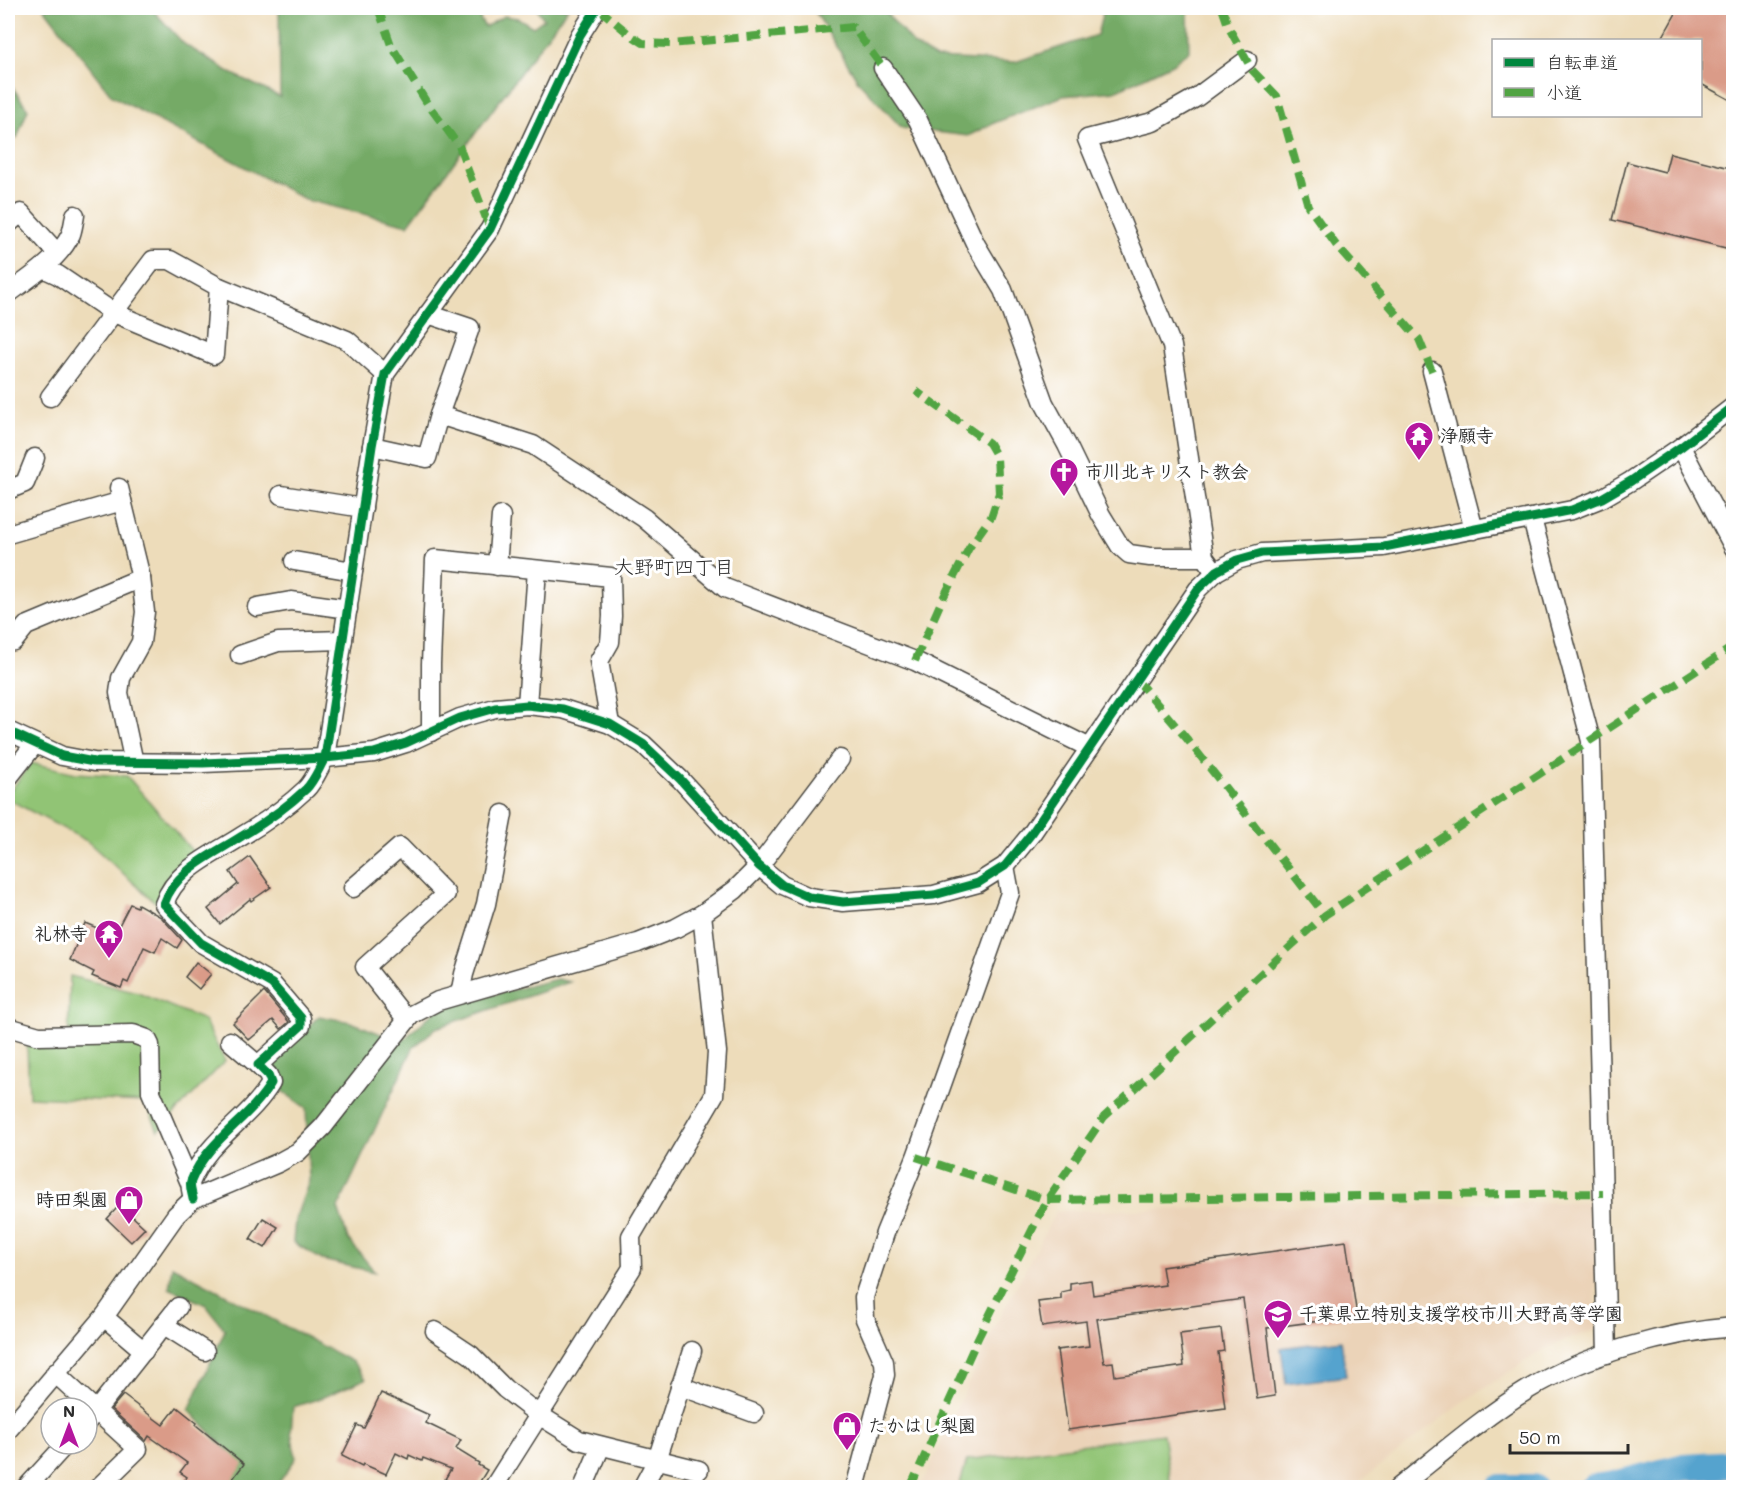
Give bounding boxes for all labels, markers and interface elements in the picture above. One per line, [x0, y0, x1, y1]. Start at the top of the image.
legend [1492, 39, 1702, 117]
text: 自転車道 [1546, 50, 1618, 74]
text: 小道 [1546, 80, 1582, 104]
temple icon: 浄願寺 [1403, 420, 1435, 462]
place label: 浄願寺 [1440, 423, 1494, 447]
church icon: 市川北キリスト教会 [1048, 456, 1080, 498]
place label: 市川北キリスト教会 [1085, 459, 1248, 483]
district label: 大野町四丁目 [614, 553, 734, 579]
temple icon: 礼林寺 [93, 918, 125, 960]
place label: 礼林寺 [34, 921, 88, 945]
shop icon: 時田梨園 [113, 1184, 145, 1226]
place label: 時田梨園 [36, 1187, 108, 1211]
school or university icon: 千葉県立特別支援学校市川大野高等学園 [1262, 1298, 1294, 1340]
place label: 千葉県立特別支援学校市川大野高等学園 [1299, 1301, 1623, 1325]
north arrow [39, 1396, 99, 1456]
text: N [63, 1400, 75, 1421]
shop icon: たかはし梨園 [831, 1410, 863, 1452]
place label: たかはし梨園 [868, 1413, 976, 1437]
scale bar [1510, 1417, 1628, 1455]
text: 50 m [1519, 1425, 1561, 1449]

